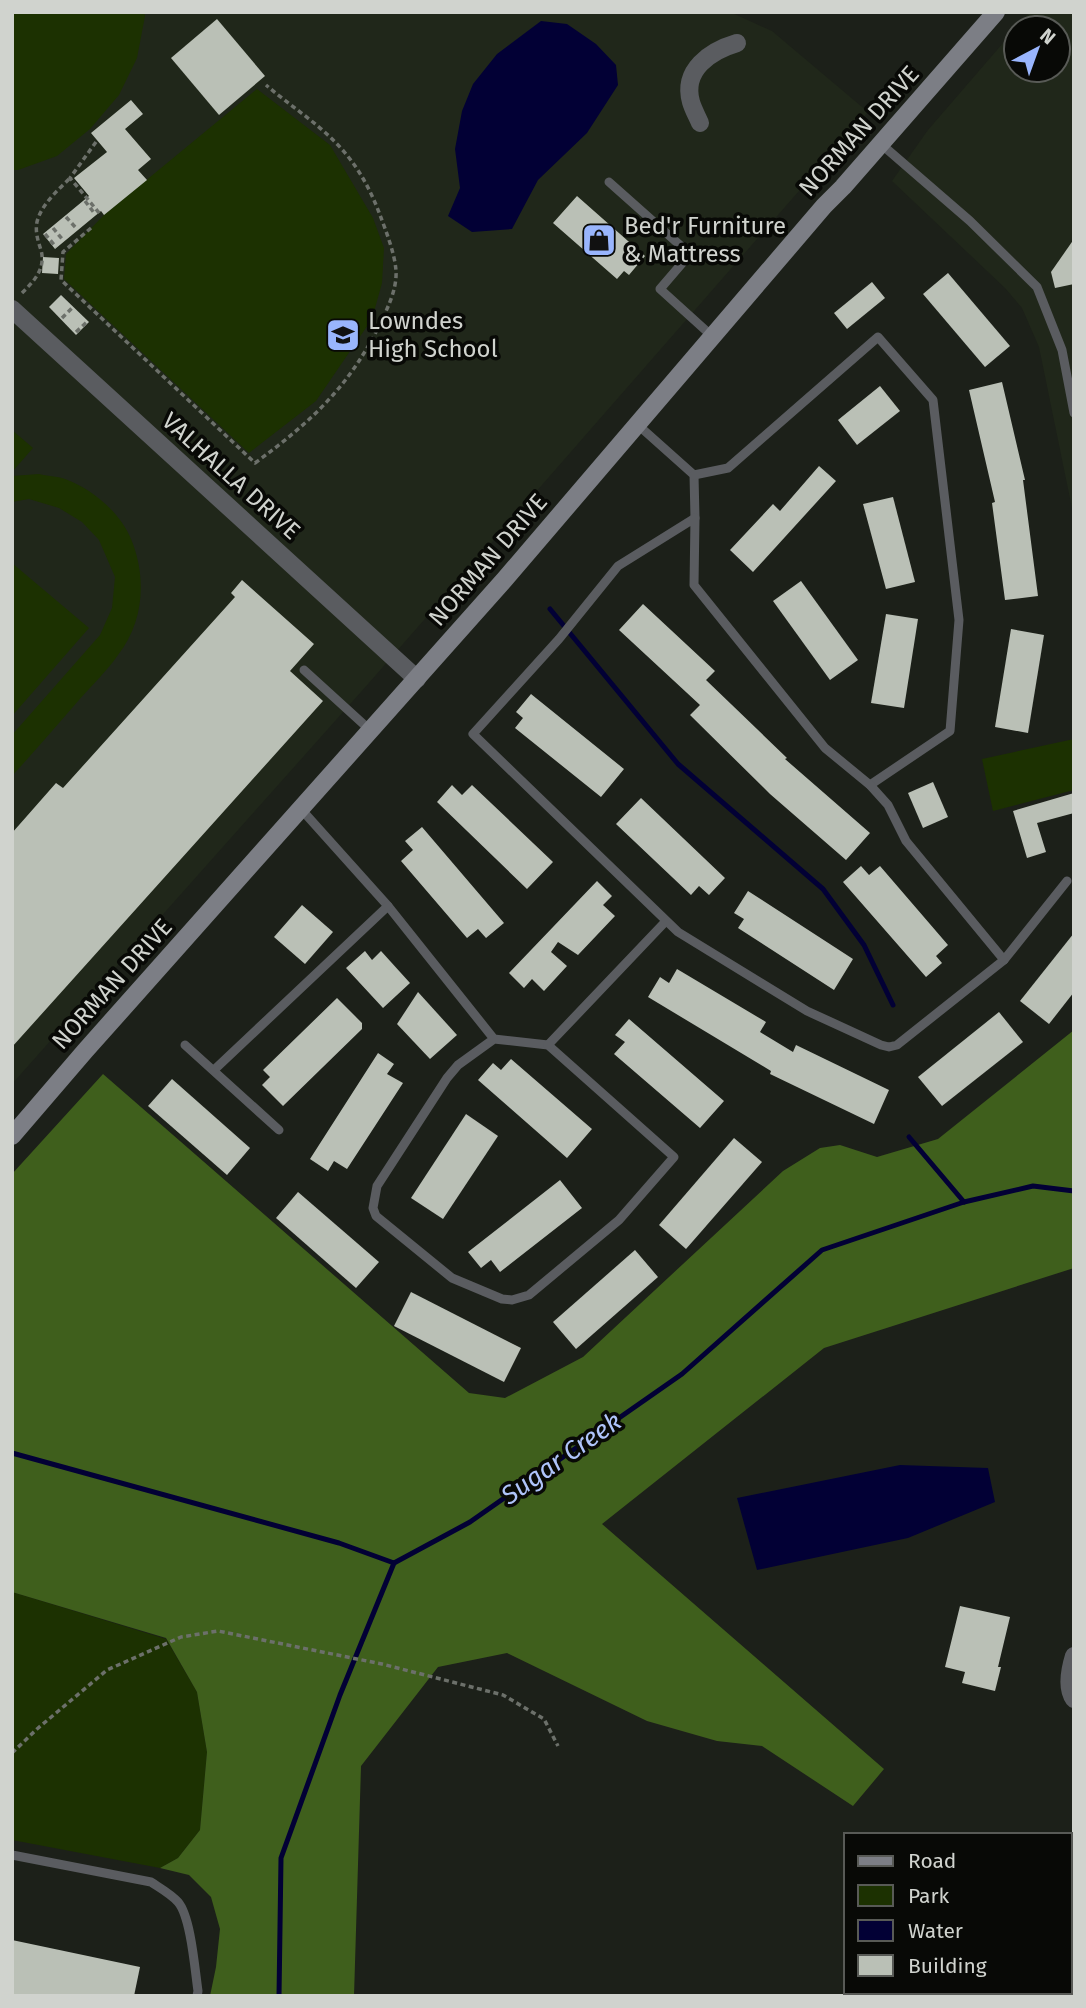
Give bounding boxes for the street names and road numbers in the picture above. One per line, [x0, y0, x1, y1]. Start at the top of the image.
street label: NORMAN DRIVE [793, 60, 925, 202]
street label: VALHALLA DRIVE [156, 407, 306, 545]
street label: NORMAN DRIVE [423, 488, 553, 632]
street label: NORMAN DRIVE [46, 913, 178, 1055]

